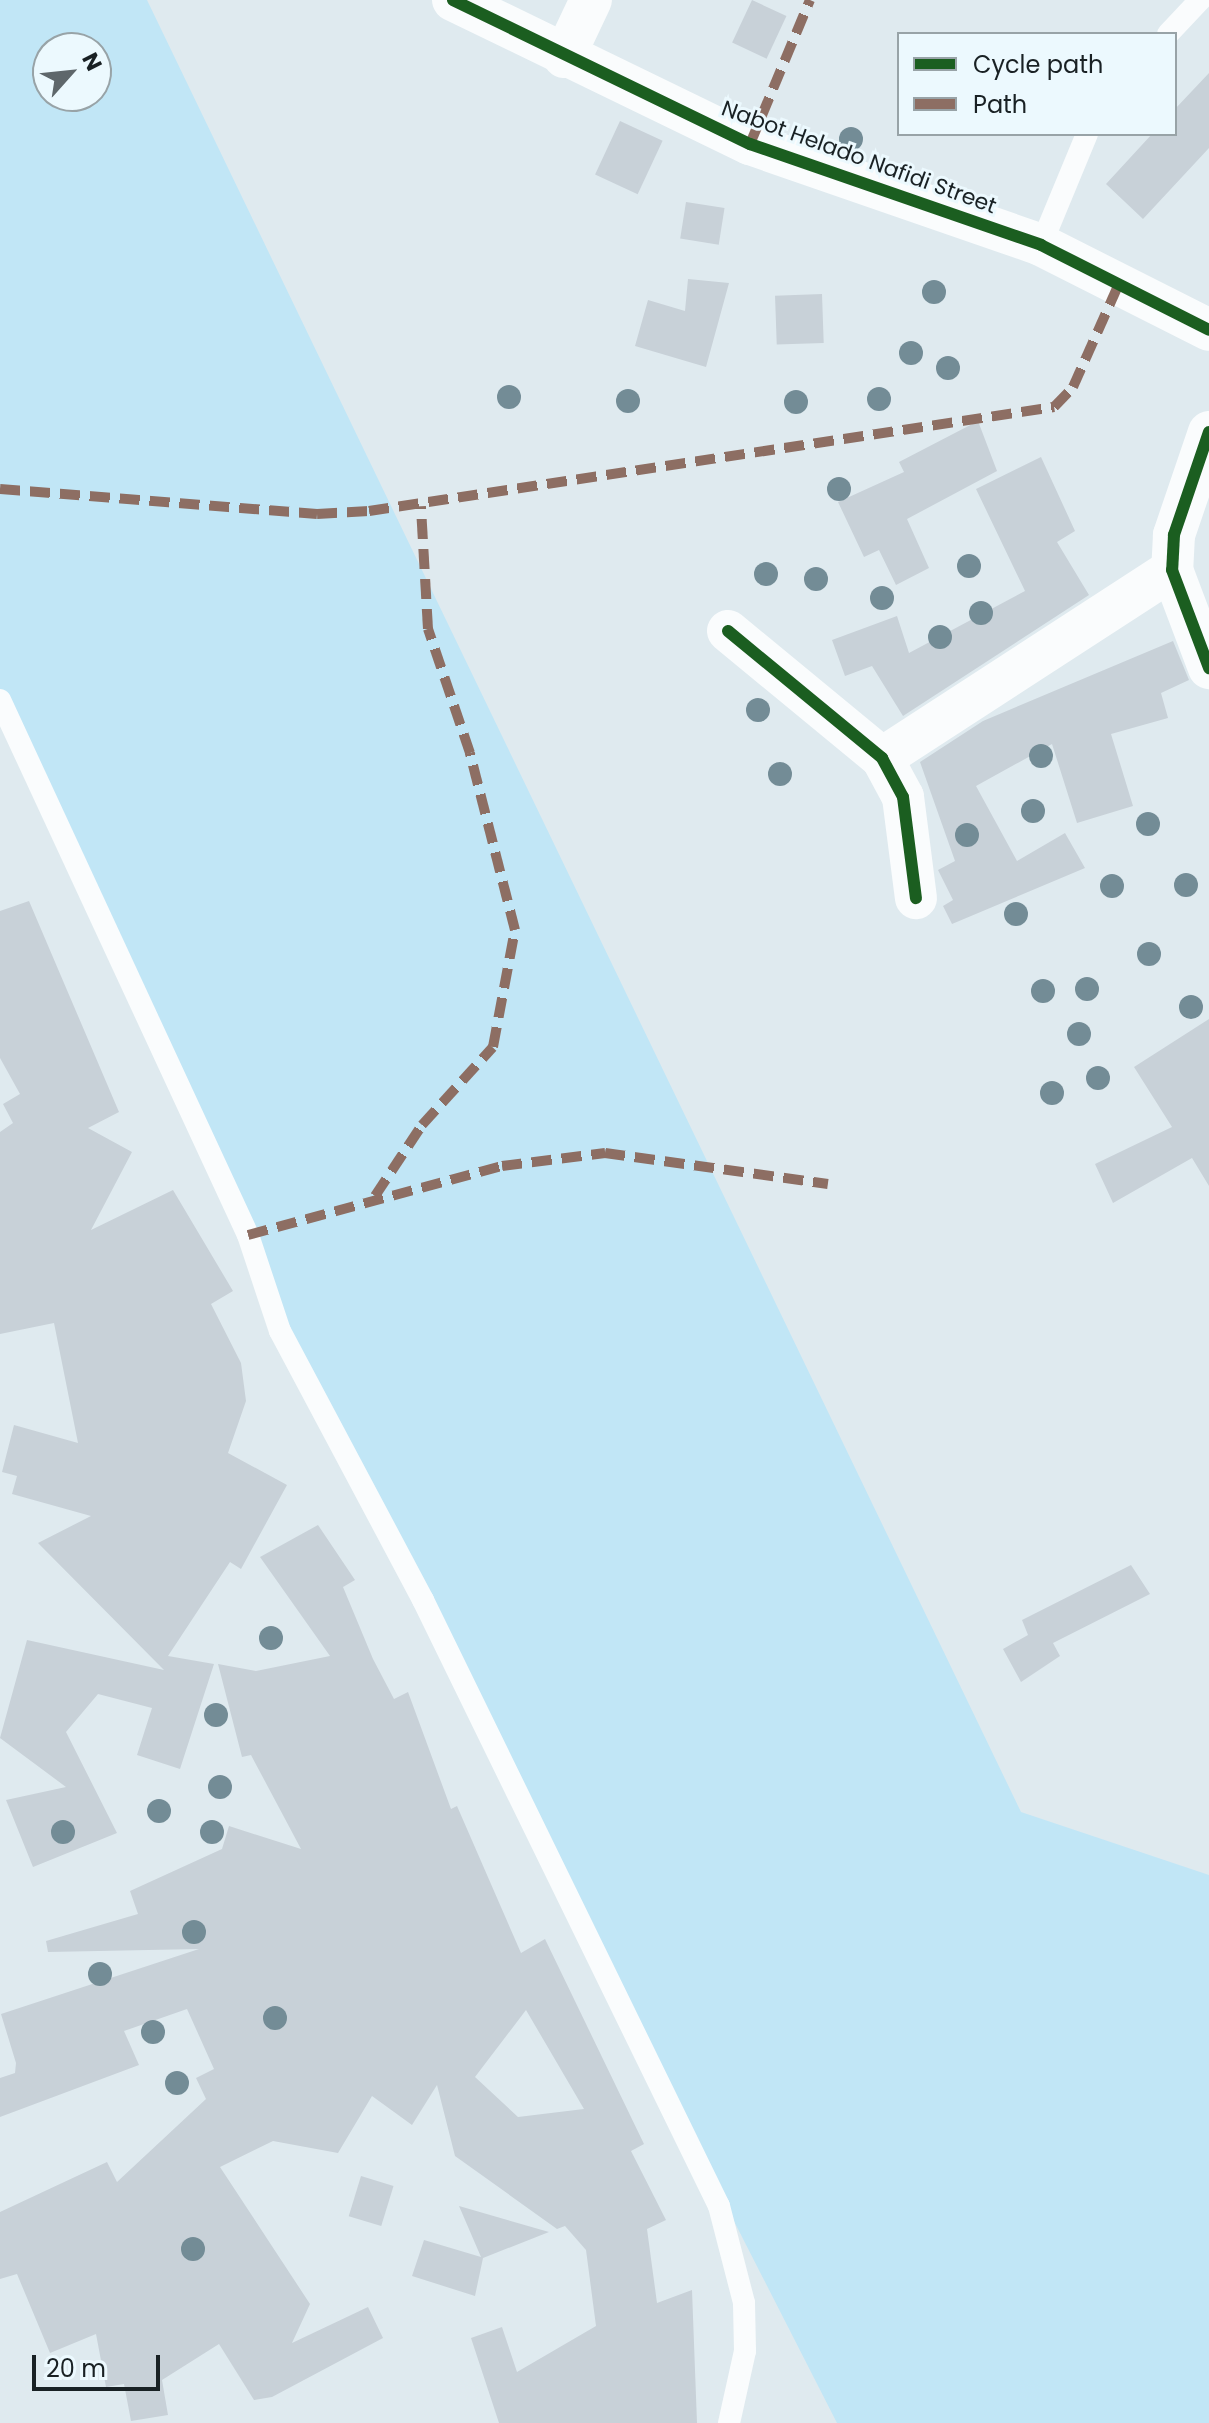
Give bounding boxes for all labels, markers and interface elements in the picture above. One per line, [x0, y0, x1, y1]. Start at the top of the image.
north arrow [32, 32, 112, 112]
legend [897, 32, 1177, 136]
text: N [74, 47, 110, 76]
text: Cycle path [973, 48, 1103, 81]
text: Path [973, 88, 1027, 121]
street label: Nabot Helado Nafidi Street [718, 95, 1000, 219]
scale bar [36, 2339, 164, 2389]
text: 20 m [46, 2352, 106, 2385]

